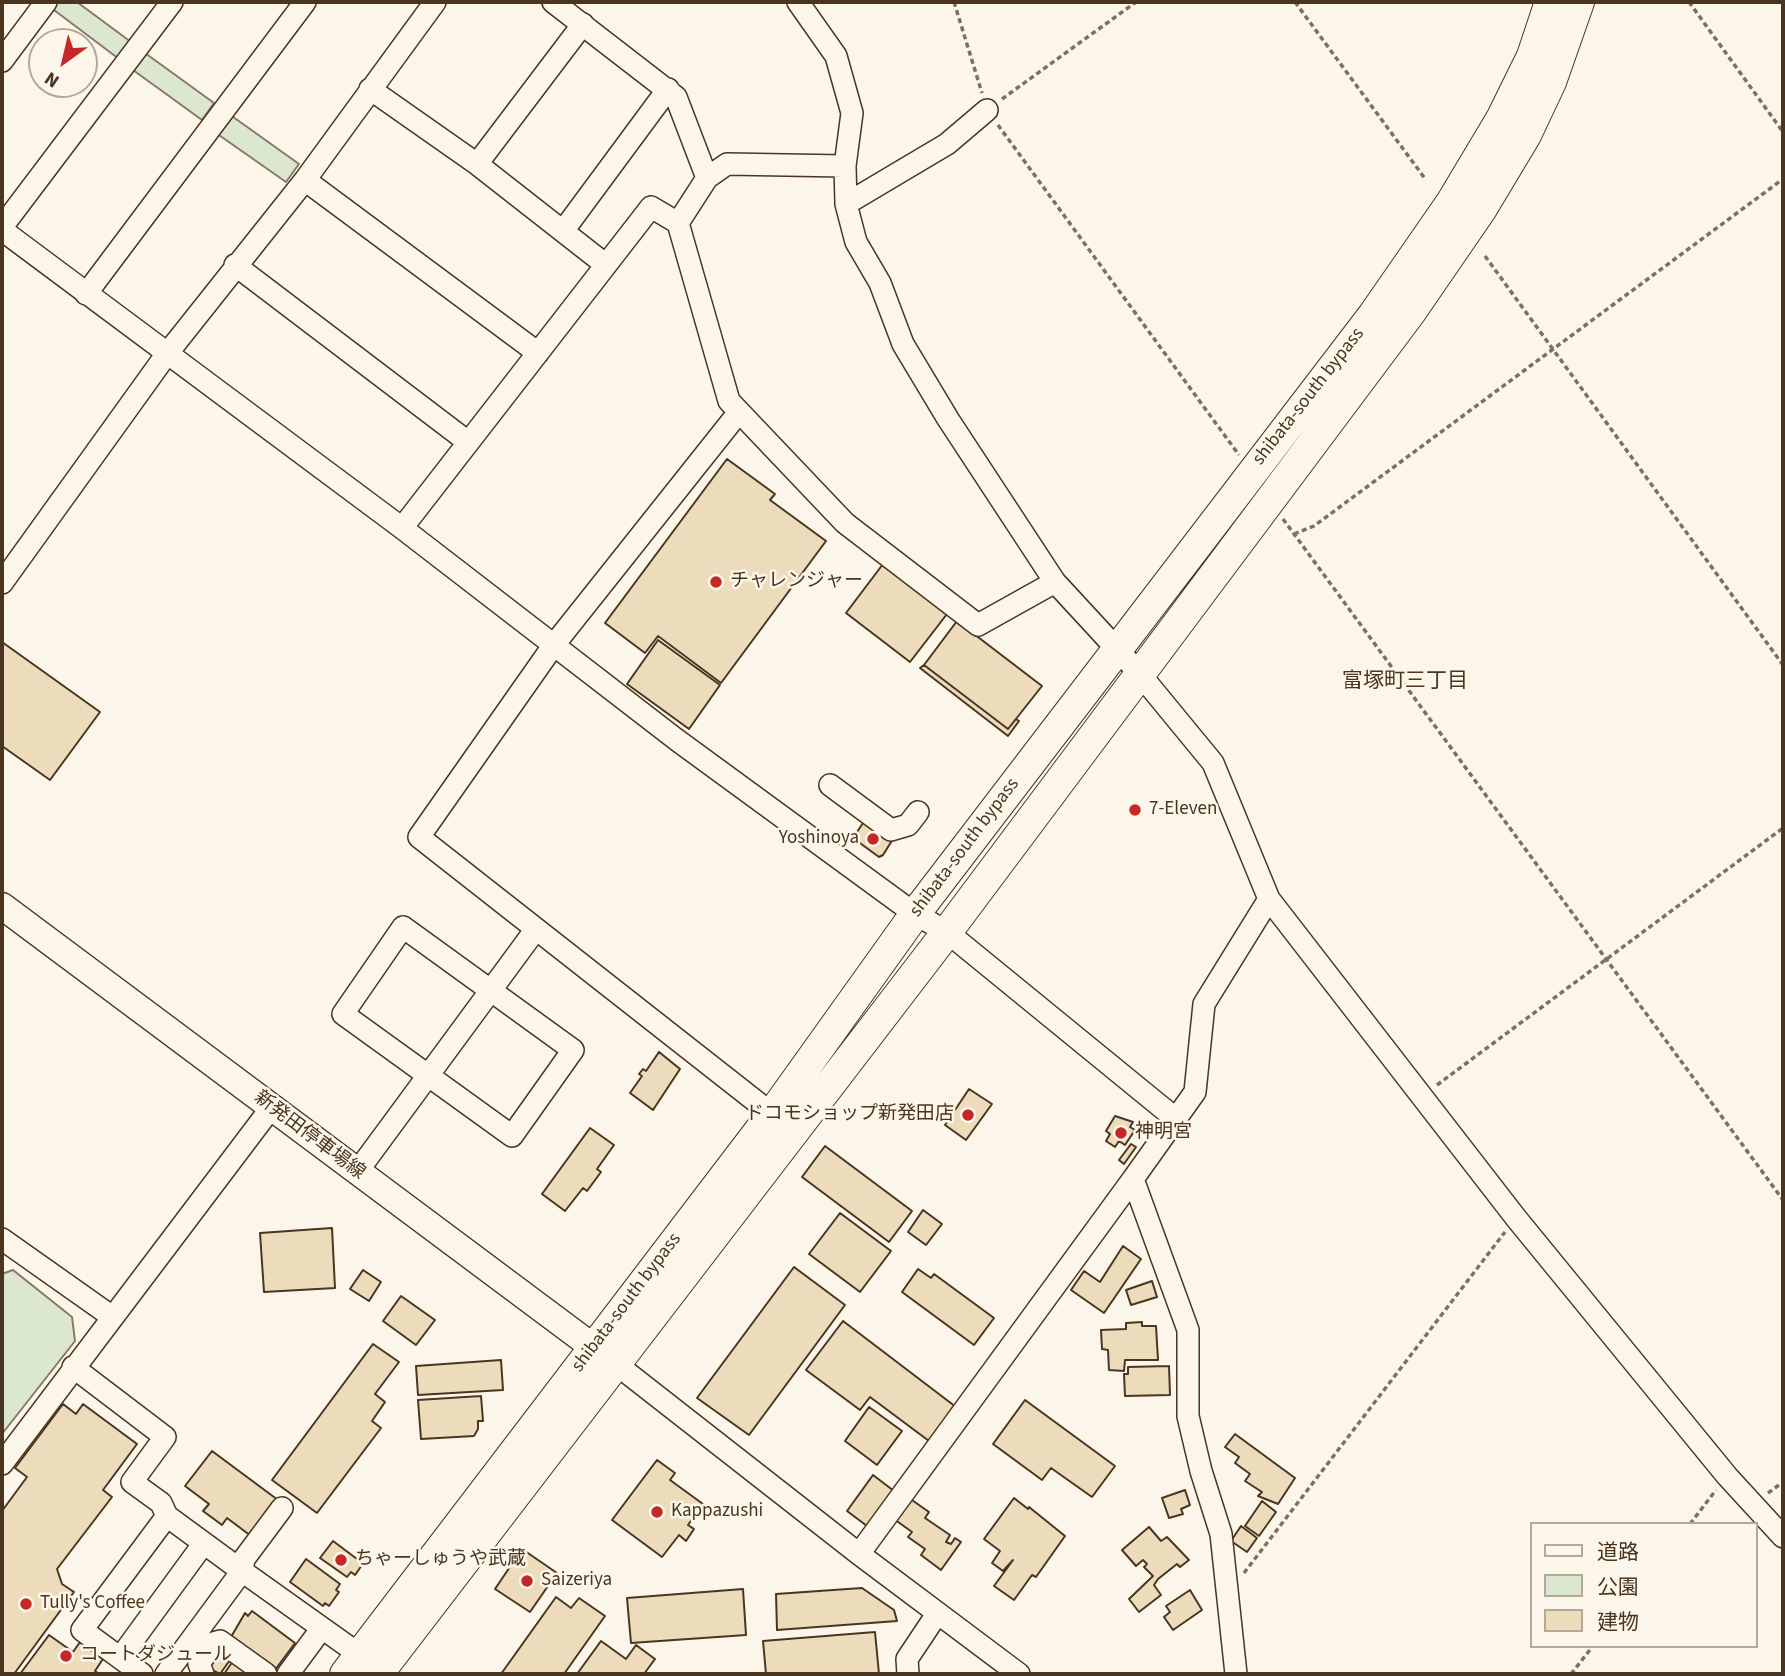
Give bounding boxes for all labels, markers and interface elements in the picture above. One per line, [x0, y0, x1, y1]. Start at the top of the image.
north arrow [28, 28, 98, 98]
text: N [39, 64, 65, 94]
street label: shibata-south bypass [1248, 324, 1370, 470]
place label: チャレンジャー [730, 571, 863, 593]
marker: チャレンジャー [708, 574, 724, 590]
district label: 富塚町三丁目 [1342, 669, 1468, 695]
street label: shibata-south bypass [905, 774, 1025, 922]
place label: 7-Eleven [1149, 799, 1217, 821]
marker: 7-Eleven [1127, 802, 1143, 818]
place label: Yoshinoya [779, 828, 859, 850]
marker: Yoshinoya [865, 831, 881, 847]
street label: 新発田停車場線 [249, 1087, 369, 1185]
place label: ドコモショップ新発田店 [745, 1104, 954, 1126]
marker: ドコモショップ新発田店 [960, 1107, 976, 1123]
place label: 神明宮 [1135, 1122, 1192, 1144]
marker: 神明宮 [1113, 1125, 1129, 1141]
street label: shibata-south bypass [567, 1229, 687, 1377]
place label: Kappazushi [671, 1501, 763, 1523]
marker: Kappazushi [649, 1504, 665, 1520]
legend [1530, 1522, 1757, 1648]
text: 道路 [1597, 1537, 1639, 1567]
place label: ちゃーしゅうや武蔵 [355, 1549, 526, 1571]
marker: ちゃーしゅうや武蔵 [333, 1552, 349, 1568]
place label: Saizeriya [541, 1570, 612, 1592]
text: 公園 [1597, 1572, 1639, 1602]
marker: Saizeriya [519, 1573, 535, 1589]
place label: Tully's Coffee [40, 1593, 145, 1615]
marker: Tully's Coffee [18, 1596, 34, 1612]
text: 建物 [1597, 1607, 1639, 1637]
place label: コートダジュール [80, 1645, 232, 1667]
marker: コートダジュール [58, 1648, 74, 1664]

